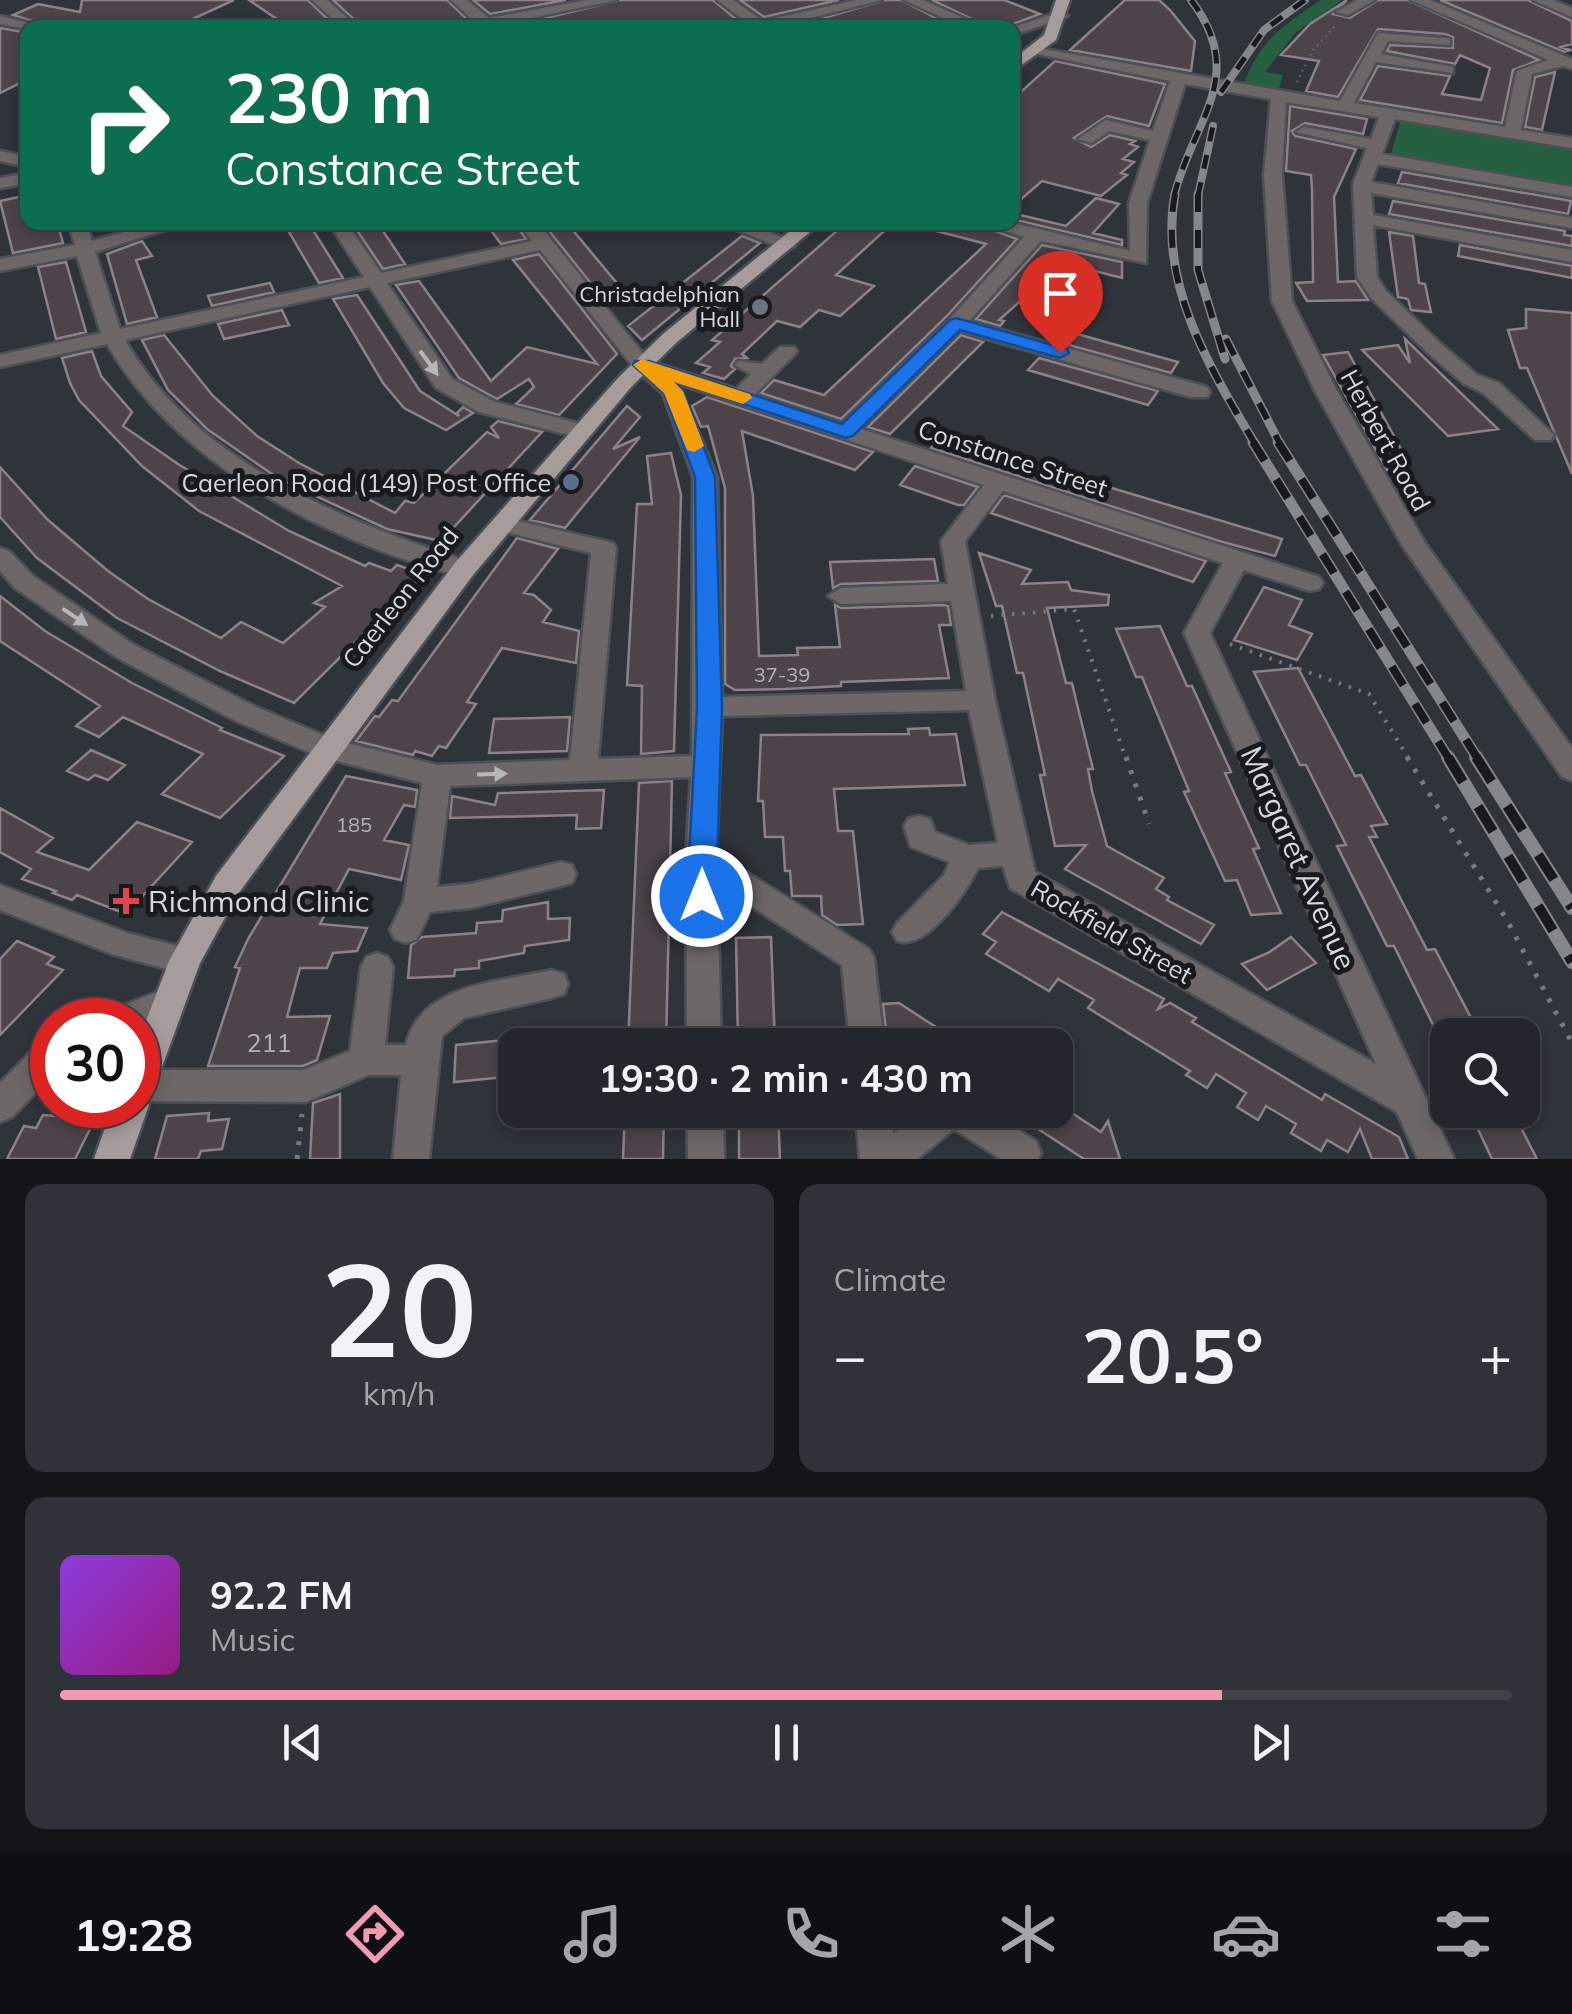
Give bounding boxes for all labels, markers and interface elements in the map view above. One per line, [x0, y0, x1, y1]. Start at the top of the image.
text: 230 m [225, 53, 433, 141]
icon: right [60, 60, 190, 190]
text: Constance Street [225, 140, 580, 196]
pin [1018, 251, 1103, 354]
icon: arrive [1033, 266, 1088, 321]
place label: Christadelphian Hall [579, 280, 740, 333]
marker: Christadelphian Hall [749, 296, 771, 318]
one-way arrow [419, 350, 439, 376]
street label: Herbert Road [1334, 364, 1438, 516]
street label: Constance Street [914, 413, 1112, 503]
place label: Caerleon Road (149) Post Office [181, 467, 551, 498]
marker: Caerleon Road (149) Post Office [560, 471, 582, 493]
street label: Caerleon Road [335, 520, 465, 674]
one-way arrow [62, 607, 89, 626]
house number: 37-39 [754, 662, 810, 687]
street label: Margaret Avenue [1233, 740, 1365, 976]
one-way arrow [476, 765, 508, 781]
house number: 185 [336, 812, 372, 837]
position arrow [650, 844, 754, 948]
street label: Rockfield Street [1026, 872, 1198, 990]
place label: Richmond Clinic [148, 882, 370, 920]
marker: Richmond Clinic [113, 888, 139, 914]
speed limit sign: 30 [30, 998, 160, 1128]
map controls [1430, 1018, 1540, 1128]
button: search [1430, 1018, 1540, 1128]
house number: 211 [246, 1027, 292, 1058]
text: 19:30 · 2 min · 430 m [598, 1054, 973, 1102]
text: 20 [321, 1226, 477, 1390]
text: Climate [834, 1259, 946, 1299]
text: 20.5° [1082, 1308, 1264, 1402]
text: − [834, 1321, 867, 1390]
text: + [1479, 1321, 1512, 1390]
text: km/h [363, 1373, 435, 1413]
text: 92.2 FM [210, 1571, 353, 1619]
text: Music [210, 1619, 295, 1659]
icon: previous [275, 1715, 330, 1770]
icon: pause [759, 1715, 814, 1770]
icon: next [1243, 1715, 1298, 1770]
icon: directions [340, 1899, 410, 1969]
icon: music [558, 1899, 628, 1969]
icon: phone [776, 1899, 846, 1969]
icon: climate [993, 1899, 1063, 1969]
icon: car [1211, 1899, 1281, 1969]
icon: filters [1428, 1899, 1498, 1969]
text: 19:28 [74, 1906, 193, 1962]

